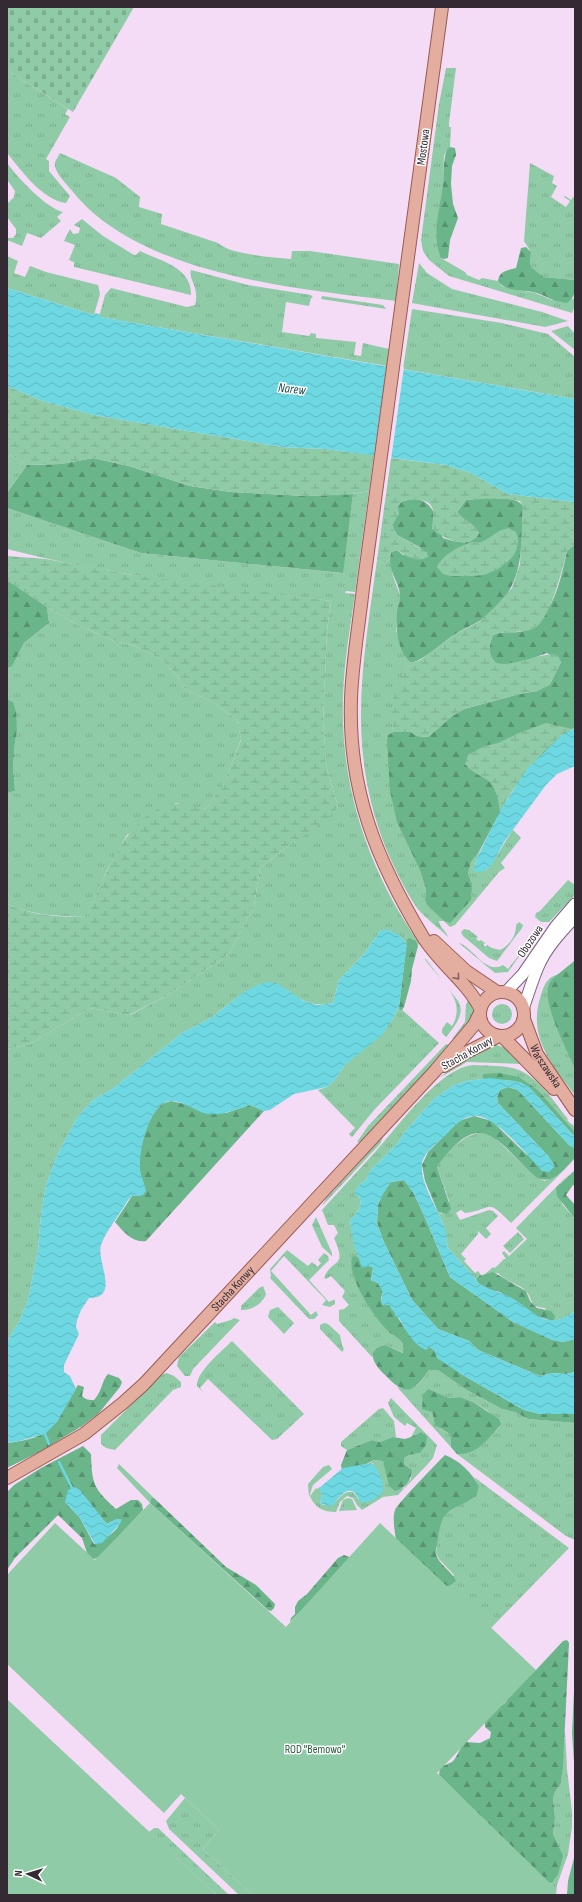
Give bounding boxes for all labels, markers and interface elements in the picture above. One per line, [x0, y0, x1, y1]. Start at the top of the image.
street label: Mostowa [414, 128, 433, 166]
water label: Narew [277, 380, 307, 398]
street label: Obozowa [514, 922, 547, 960]
one-way arrow [453, 973, 460, 980]
street label: Stacha Konwy [439, 1033, 496, 1074]
street label: Warszawska [526, 1042, 565, 1091]
street label: Stacha Konwy [208, 1263, 258, 1315]
park label: ROD "Bemowo" [285, 1742, 345, 1757]
north arrow [8, 1854, 48, 1894]
text: N [12, 1870, 25, 1877]

